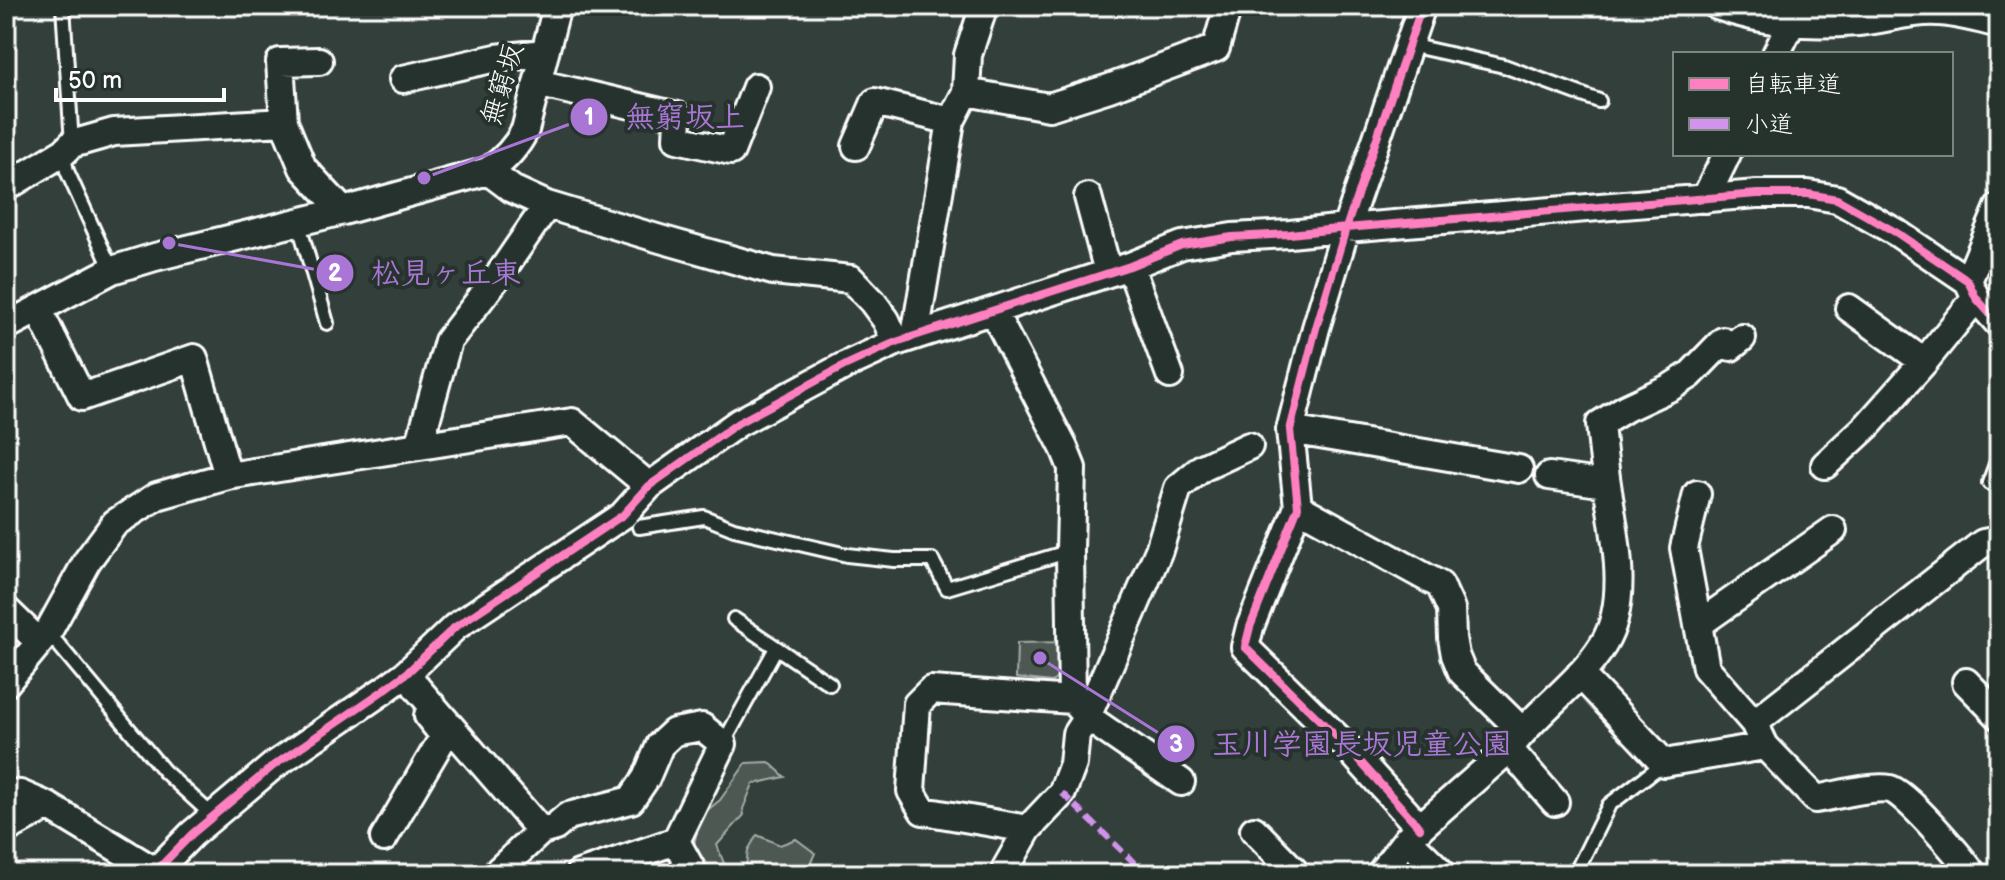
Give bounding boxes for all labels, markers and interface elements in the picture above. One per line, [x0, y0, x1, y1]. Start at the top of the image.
street label: 無窮坂 [474, 39, 530, 129]
scale bar [56, 52, 224, 102]
legend [1673, 52, 1953, 156]
text: 50 m [68, 66, 122, 95]
text: 自転車道 [1745, 70, 1841, 99]
callout: 無窮坂上 [569, 90, 761, 144]
text: 無窮坂上 [625, 100, 745, 136]
text: 1 [584, 103, 594, 132]
text: 小道 [1745, 110, 1793, 139]
callout: 松見ヶ丘東 [315, 246, 537, 300]
text: 松見ヶ丘東 [371, 256, 521, 292]
text: 2 [328, 259, 343, 288]
callout: 玉川学園長坂児童公園 [1156, 717, 1528, 771]
text: 玉川学園長坂児童公園 [1212, 727, 1512, 763]
text: 3 [1169, 730, 1183, 759]

